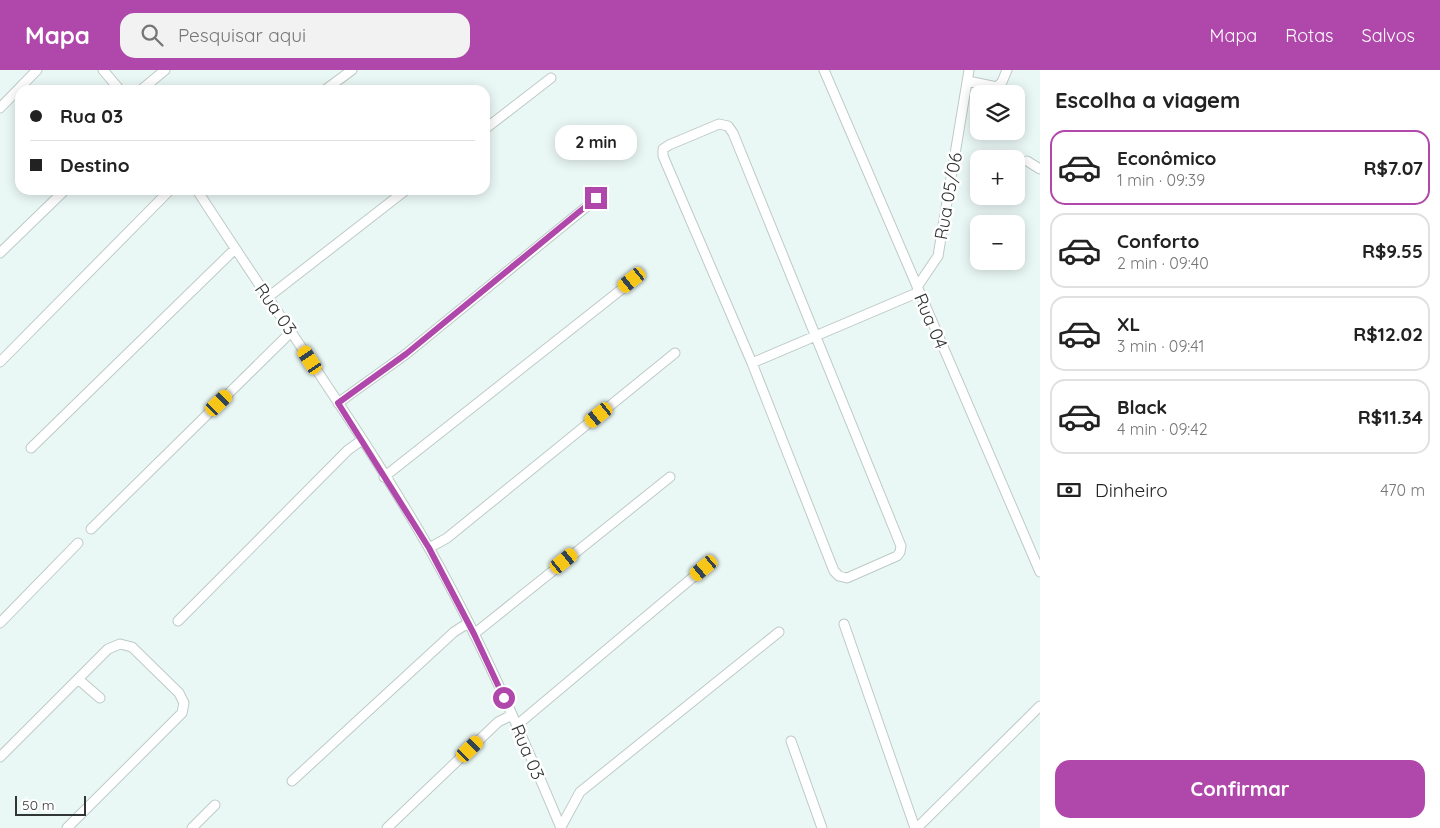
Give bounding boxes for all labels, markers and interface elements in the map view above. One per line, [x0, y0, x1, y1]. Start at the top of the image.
search box [120, 13, 470, 58]
text: Mapa [25, 20, 90, 50]
icon: search [138, 21, 166, 49]
text: Pesquisar aqui [178, 23, 306, 47]
text: Mapa [1210, 24, 1257, 47]
text: Rotas [1285, 24, 1334, 47]
text: Salvos [1362, 24, 1415, 47]
map controls [970, 85, 1025, 270]
button: layers [970, 85, 1025, 140]
text: Escolha a viagem [1055, 86, 1240, 114]
text: Rua 03 [60, 104, 123, 128]
callout: 2 min [555, 126, 637, 160]
text: 2 min [575, 132, 617, 152]
icon: car [1057, 145, 1102, 190]
text: Econômico [1117, 146, 1216, 170]
street label: Rua 05/06 [929, 150, 967, 241]
button: + [970, 150, 1025, 205]
text: Destino [60, 153, 130, 177]
text: R$7.07 [1363, 156, 1423, 180]
text: 1 min · 09:39 [1117, 170, 1205, 190]
route end [585, 187, 607, 209]
button: − [970, 215, 1025, 270]
icon: car [1057, 228, 1102, 273]
text: Conforto [1117, 229, 1199, 253]
text: R$9.55 [1362, 239, 1423, 263]
text: 2 min · 09:40 [1117, 253, 1209, 273]
car [615, 265, 648, 295]
street label: Rua 03 [250, 279, 302, 339]
street label: Rua 04 [909, 290, 953, 352]
icon: car [1057, 311, 1102, 356]
text: XL [1117, 312, 1140, 336]
text: R$12.02 [1353, 322, 1423, 346]
text: 3 min · 09:41 [1117, 336, 1205, 356]
car [295, 343, 324, 377]
car [202, 387, 235, 419]
icon: car [1057, 394, 1102, 439]
text: Black [1117, 395, 1167, 419]
car [582, 400, 615, 430]
text: R$11.34 [1358, 405, 1423, 429]
text: 4 min · 09:42 [1117, 419, 1208, 439]
icon: cash [1055, 476, 1083, 504]
text: Dinheiro [1095, 478, 1168, 502]
text: 470 m [1380, 480, 1425, 500]
car [547, 546, 580, 576]
car [687, 553, 720, 583]
route start [493, 687, 515, 709]
street label: Rua 03 [506, 721, 550, 783]
car [453, 733, 486, 765]
button: Confirmar [1055, 760, 1425, 818]
scale bar [15, 793, 86, 816]
text: 50 m [22, 796, 55, 814]

